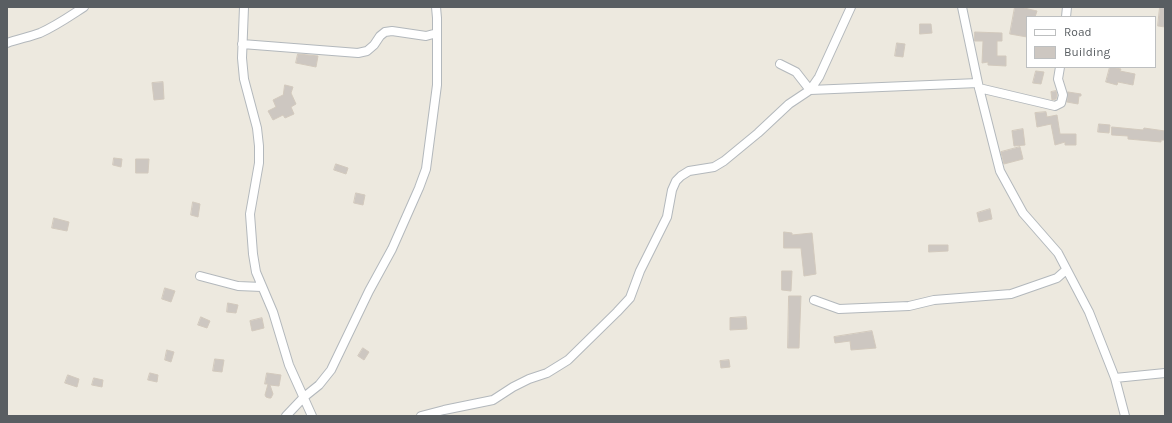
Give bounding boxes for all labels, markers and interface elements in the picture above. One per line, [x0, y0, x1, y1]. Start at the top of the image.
legend [1026, 16, 1156, 68]
text: Road [1064, 25, 1092, 39]
text: Building [1064, 45, 1110, 59]

